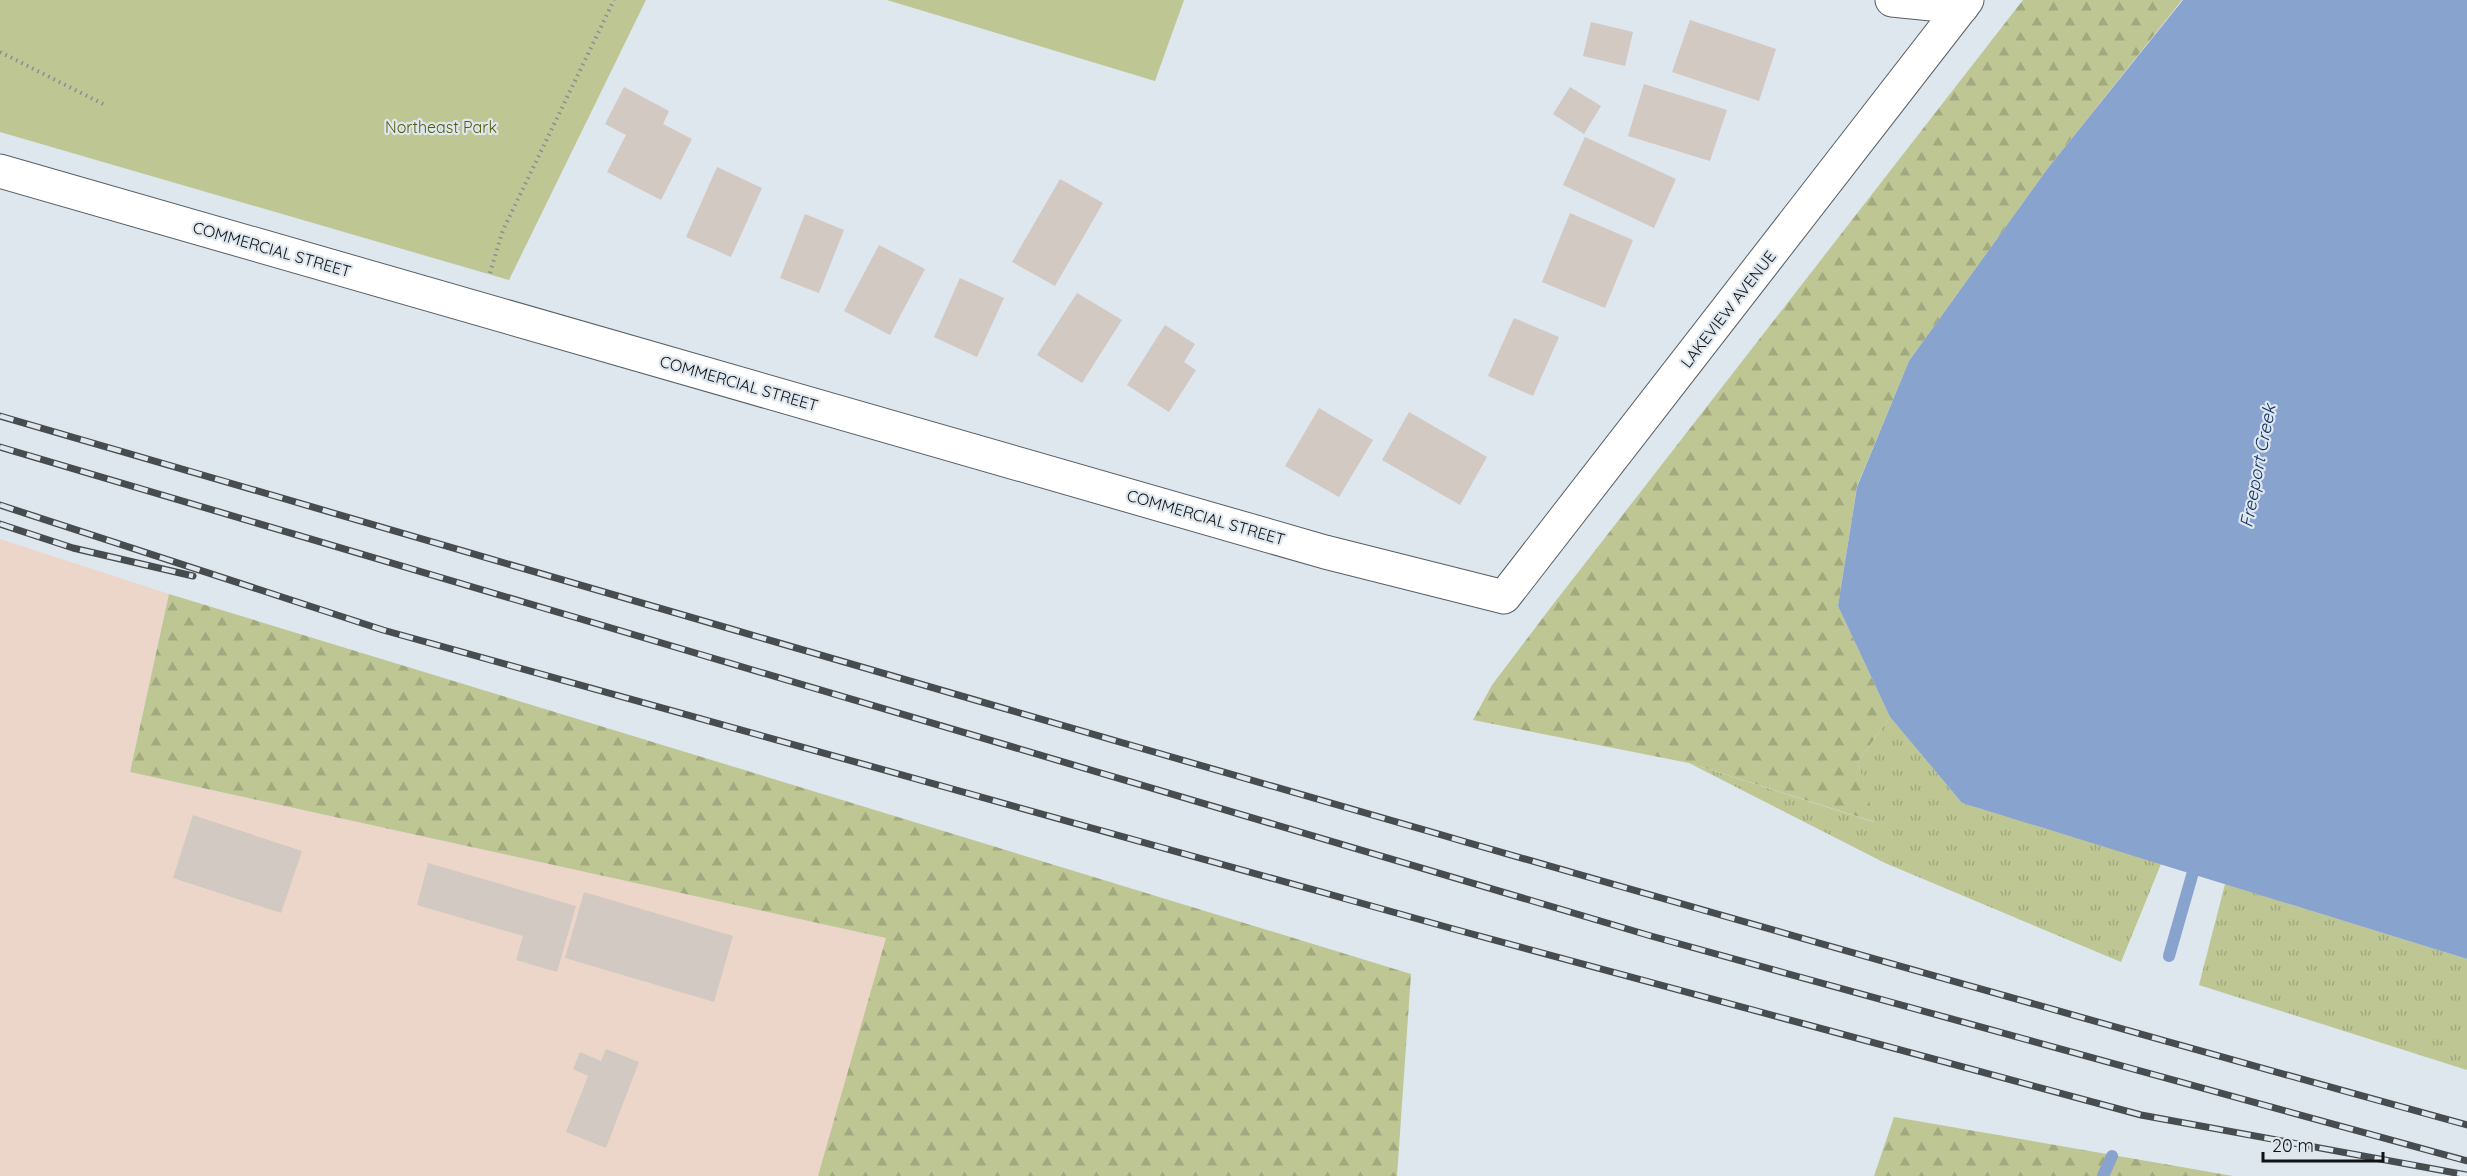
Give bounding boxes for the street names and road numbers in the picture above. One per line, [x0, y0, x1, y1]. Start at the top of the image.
street label: COMMERCIAL STREET [191, 217, 354, 281]
street label: LAKEVIEW AVENUE [1676, 246, 1780, 372]
street label: COMMERCIAL STREET [658, 351, 821, 415]
street label: COMMERCIAL STREET [1125, 485, 1288, 549]

